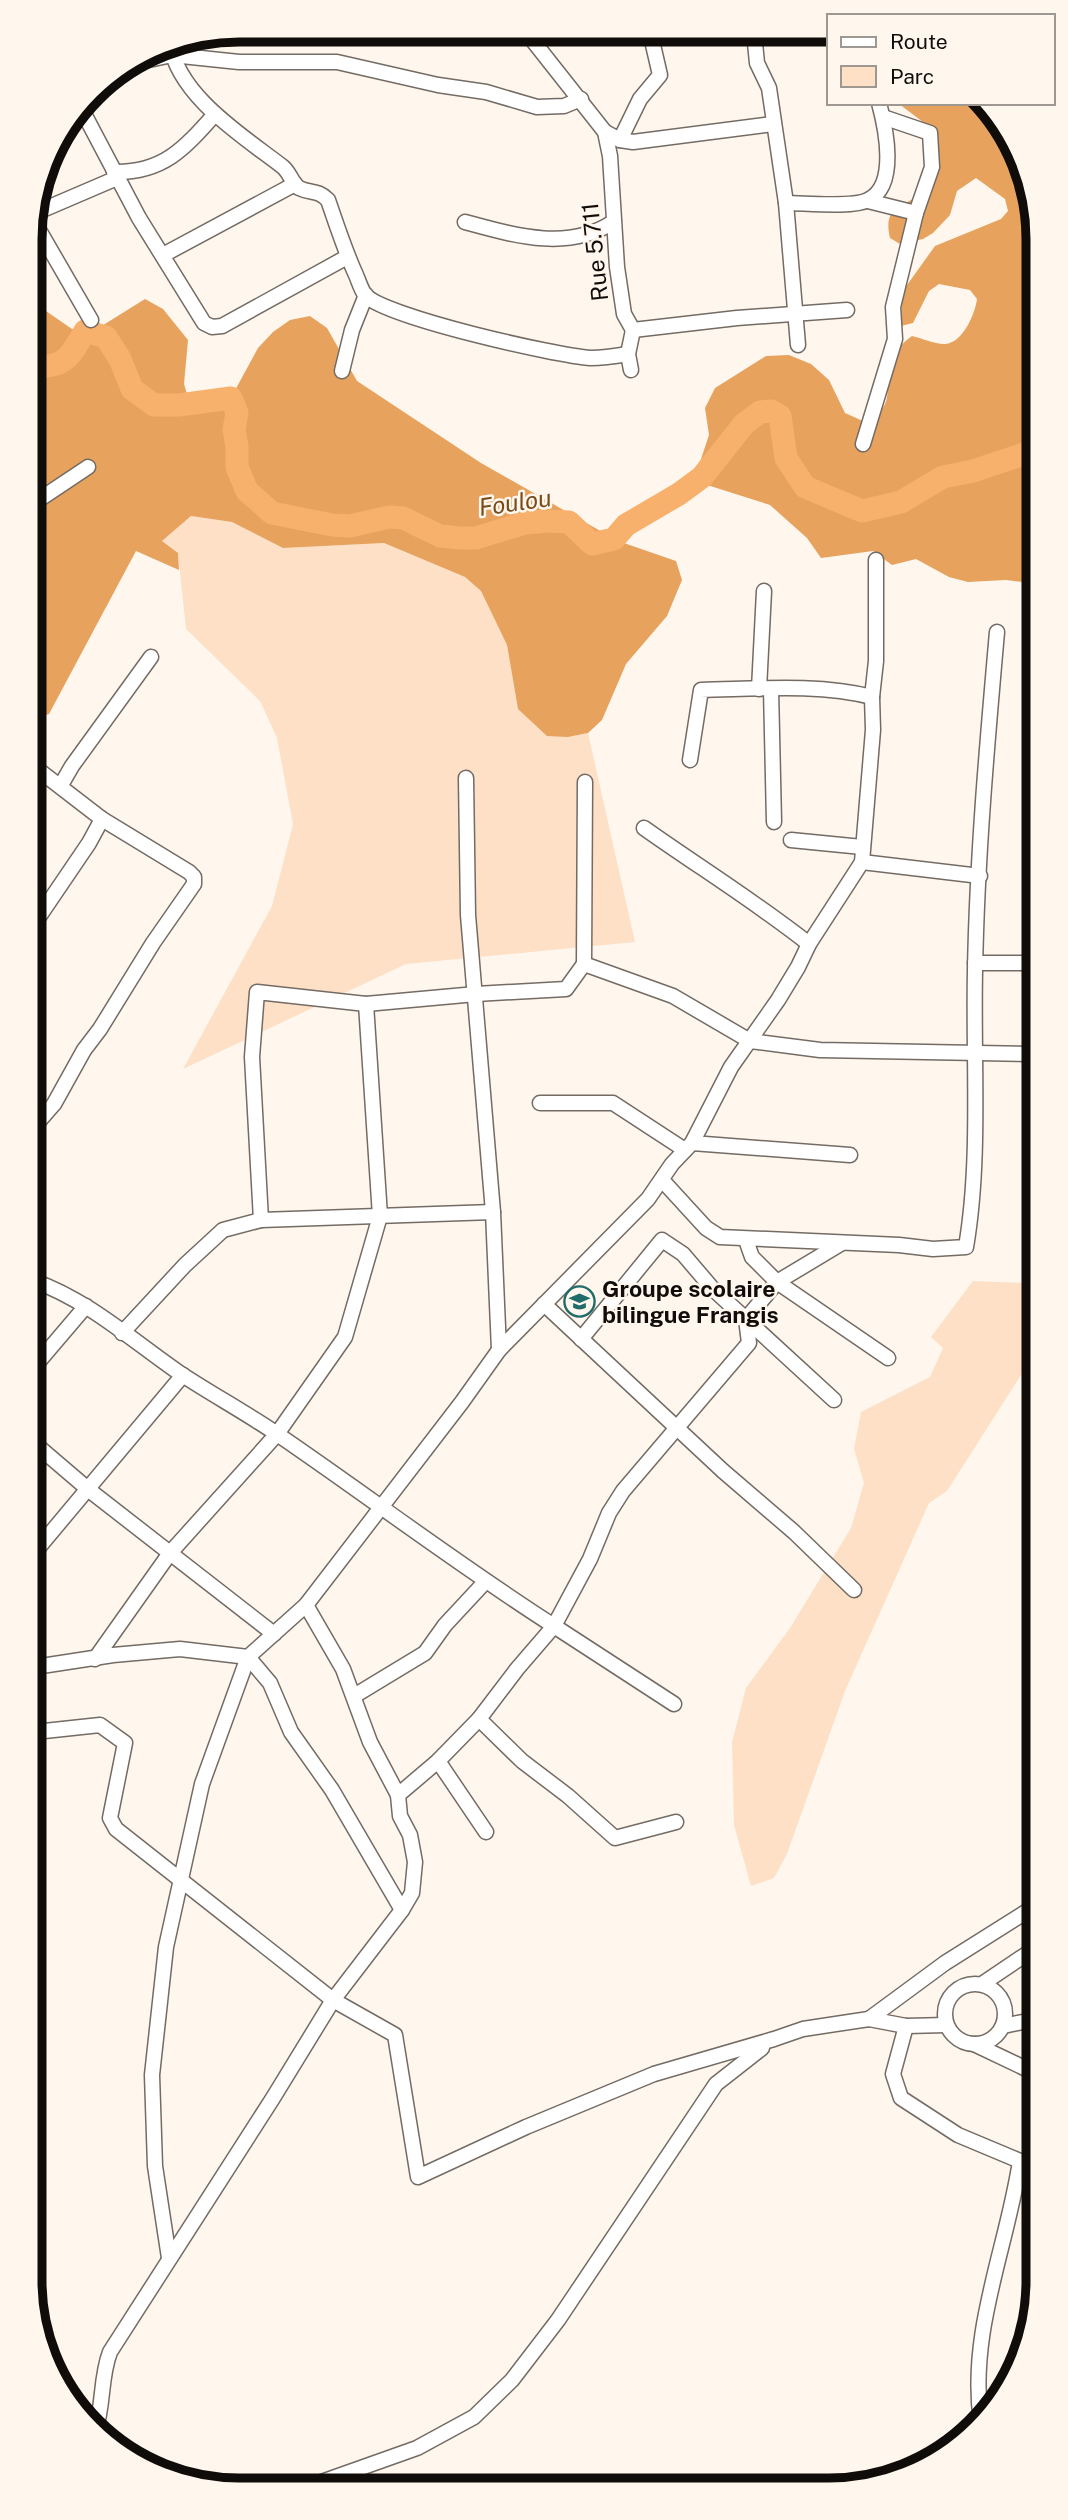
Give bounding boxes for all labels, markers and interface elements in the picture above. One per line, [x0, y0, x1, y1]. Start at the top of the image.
legend [827, 14, 1054, 105]
text: Route [890, 29, 948, 54]
text: Parc [890, 64, 934, 89]
street label: Rue 5.711 [576, 201, 613, 303]
water label: Foulou [477, 483, 553, 521]
place label: Groupe scolaire bilingue Frangis [602, 1275, 779, 1328]
school or university icon: Groupe scolaire bilingue Frangis [562, 1285, 596, 1319]

